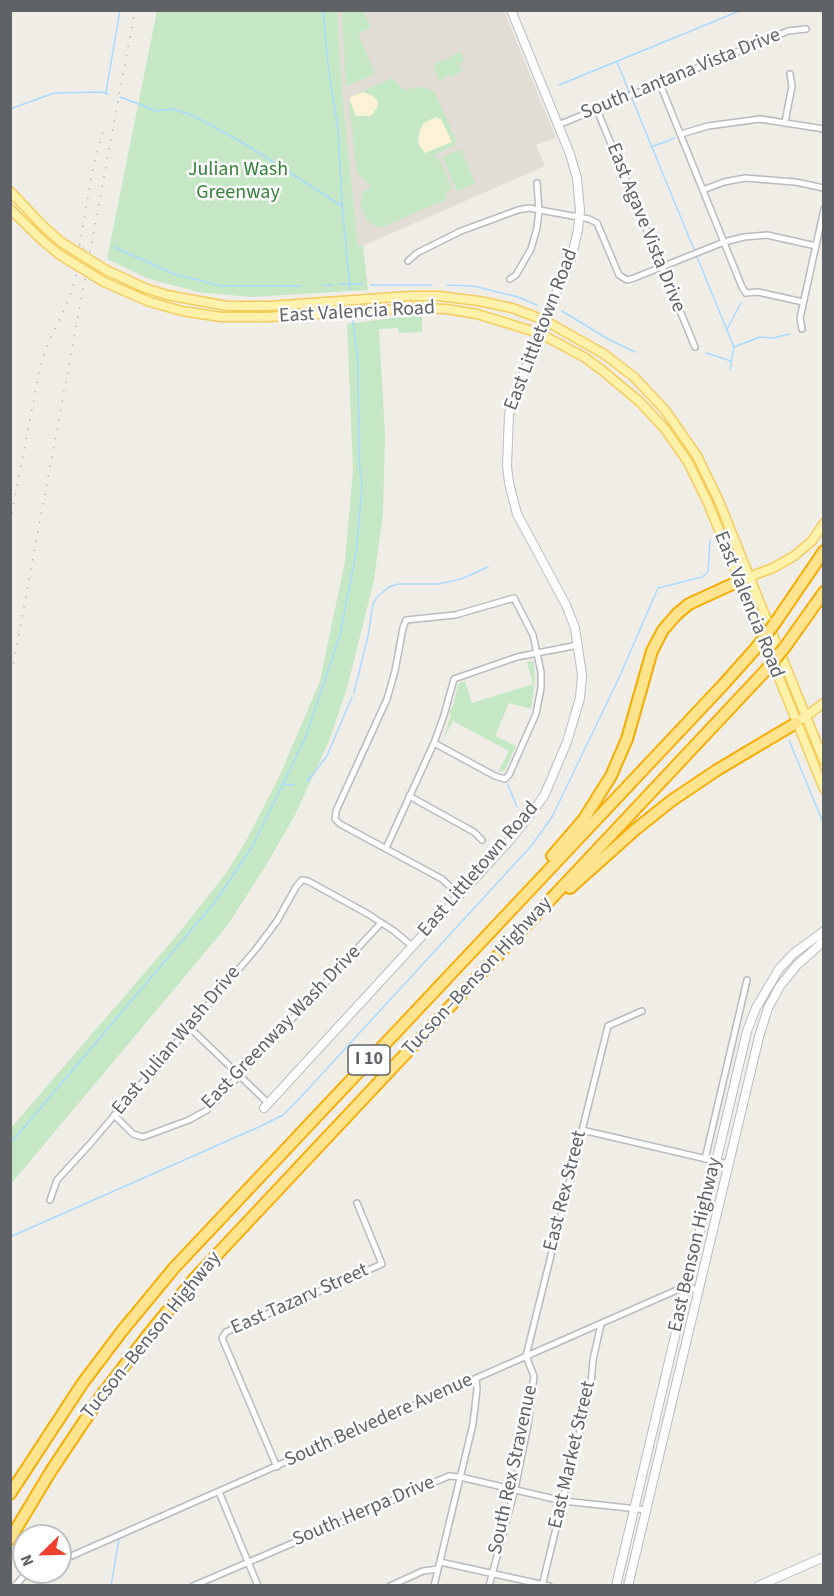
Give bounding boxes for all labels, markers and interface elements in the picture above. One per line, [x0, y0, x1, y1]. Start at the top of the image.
street label: South Lantana Vista Drive [578, 24, 784, 126]
street label: East Agave Vista Drive [600, 140, 690, 316]
park label: Julian Wash Greenway [188, 159, 288, 206]
street label: East Littletown Road [500, 246, 584, 414]
street label: East Valencia Road [278, 297, 436, 329]
street label: East Valencia Road [708, 528, 788, 682]
street label: East Littletown Road [414, 797, 544, 943]
street label: Tucson–Benson Highway [398, 892, 558, 1062]
street label: East Greenway Wash Drive [197, 941, 367, 1115]
street label: East Julian Wash Drive [108, 962, 246, 1120]
road number: I 10 [348, 1045, 390, 1075]
street label: East Rex Street [539, 1128, 593, 1254]
street label: East Benson Highway [664, 1155, 728, 1335]
street label: Tucson–Benson Highway [77, 1247, 227, 1425]
street label: East Tazarv Street [228, 1259, 372, 1341]
street label: South Belvedere Avenue [281, 1369, 477, 1473]
street label: East Market Street [544, 1379, 602, 1531]
street label: South Rex Stravenue [484, 1383, 544, 1557]
street label: South Herpa Drive [289, 1471, 439, 1553]
north arrow [12, 1524, 72, 1584]
text: N [15, 1551, 39, 1569]

